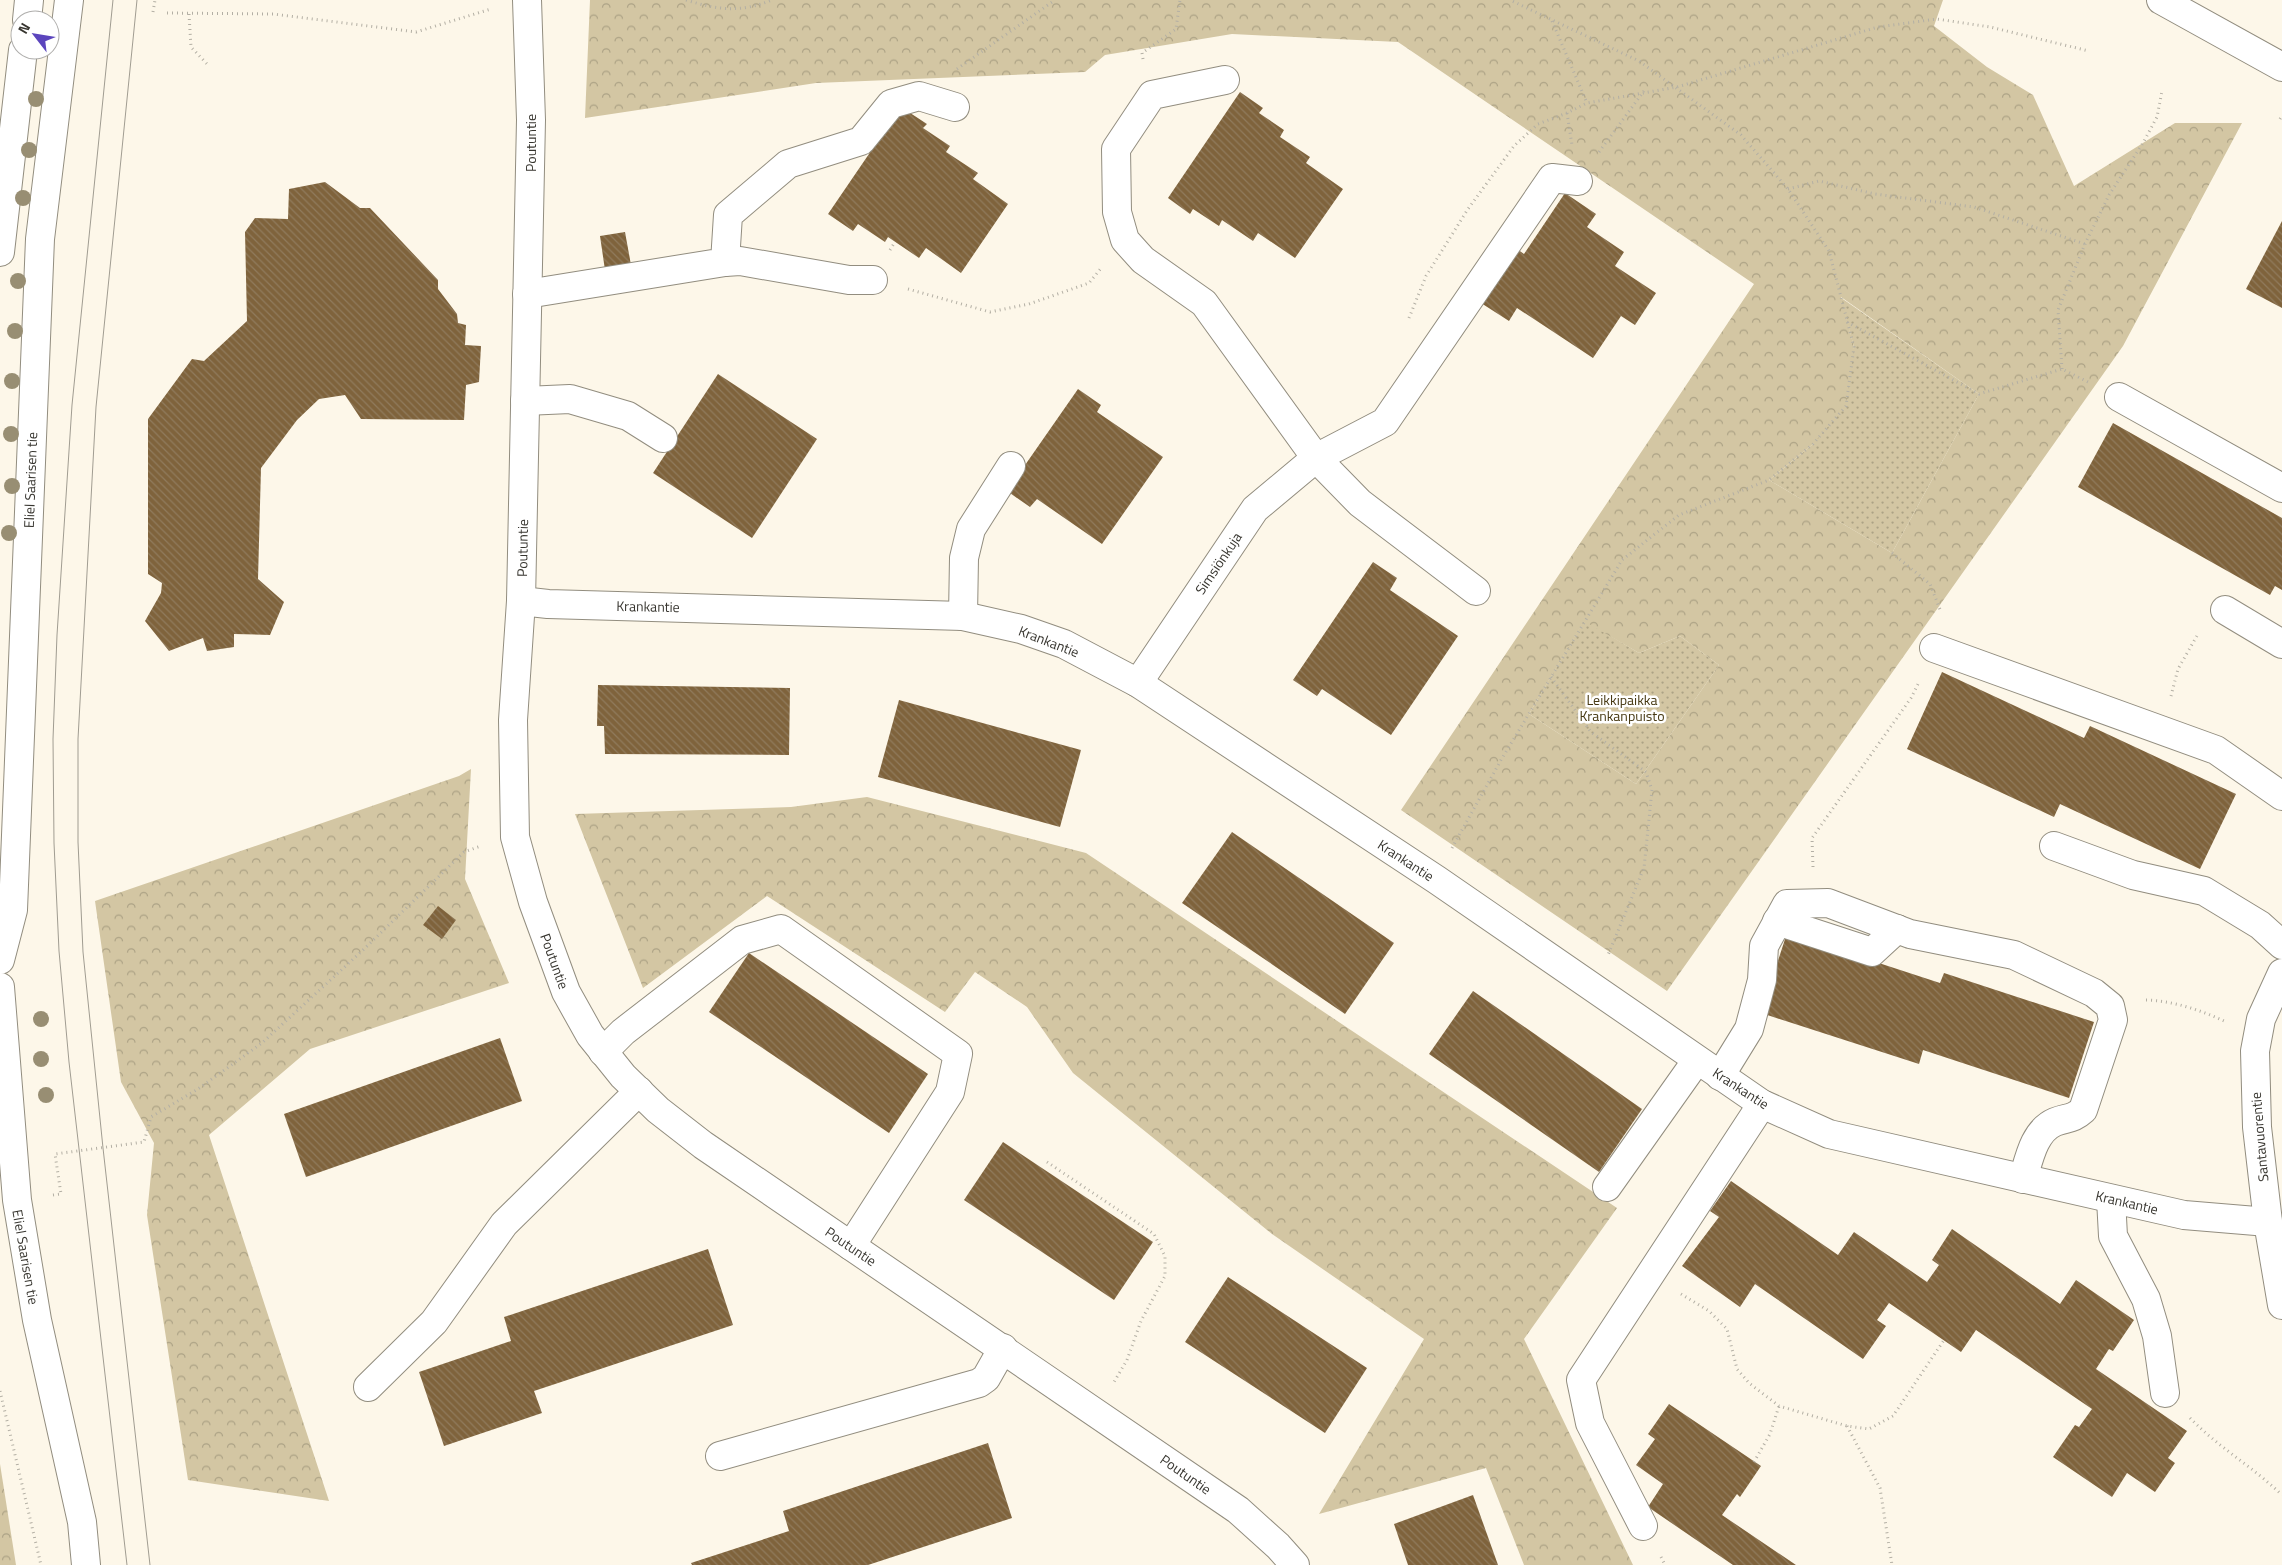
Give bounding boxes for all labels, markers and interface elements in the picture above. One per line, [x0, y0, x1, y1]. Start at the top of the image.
north arrow [10, 10, 60, 60]
text: N [12, 18, 35, 38]
street label: Poutuntie [520, 114, 541, 172]
street label: Eliel Saarisen tie [18, 432, 42, 528]
street label: Poutuntie [511, 519, 533, 577]
street label: Simsiönkuja [1189, 528, 1247, 598]
street label: Krankantie [616, 595, 680, 617]
street label: Krankantie [1016, 620, 1082, 662]
park label: Leikkipaikka Krankanpuisto [1579, 689, 1665, 726]
street label: Krankantie [1374, 834, 1438, 886]
street label: Poutuntie [535, 930, 575, 992]
street label: Krankantie [1709, 1062, 1773, 1114]
street label: Santavuorentie [2245, 1091, 2273, 1183]
street label: Krankantie [2094, 1185, 2160, 1219]
street label: Eliel Saarisen tie [7, 1208, 45, 1306]
street label: Poutuntie [821, 1221, 881, 1271]
street label: Poutuntie [1156, 1449, 1216, 1499]

